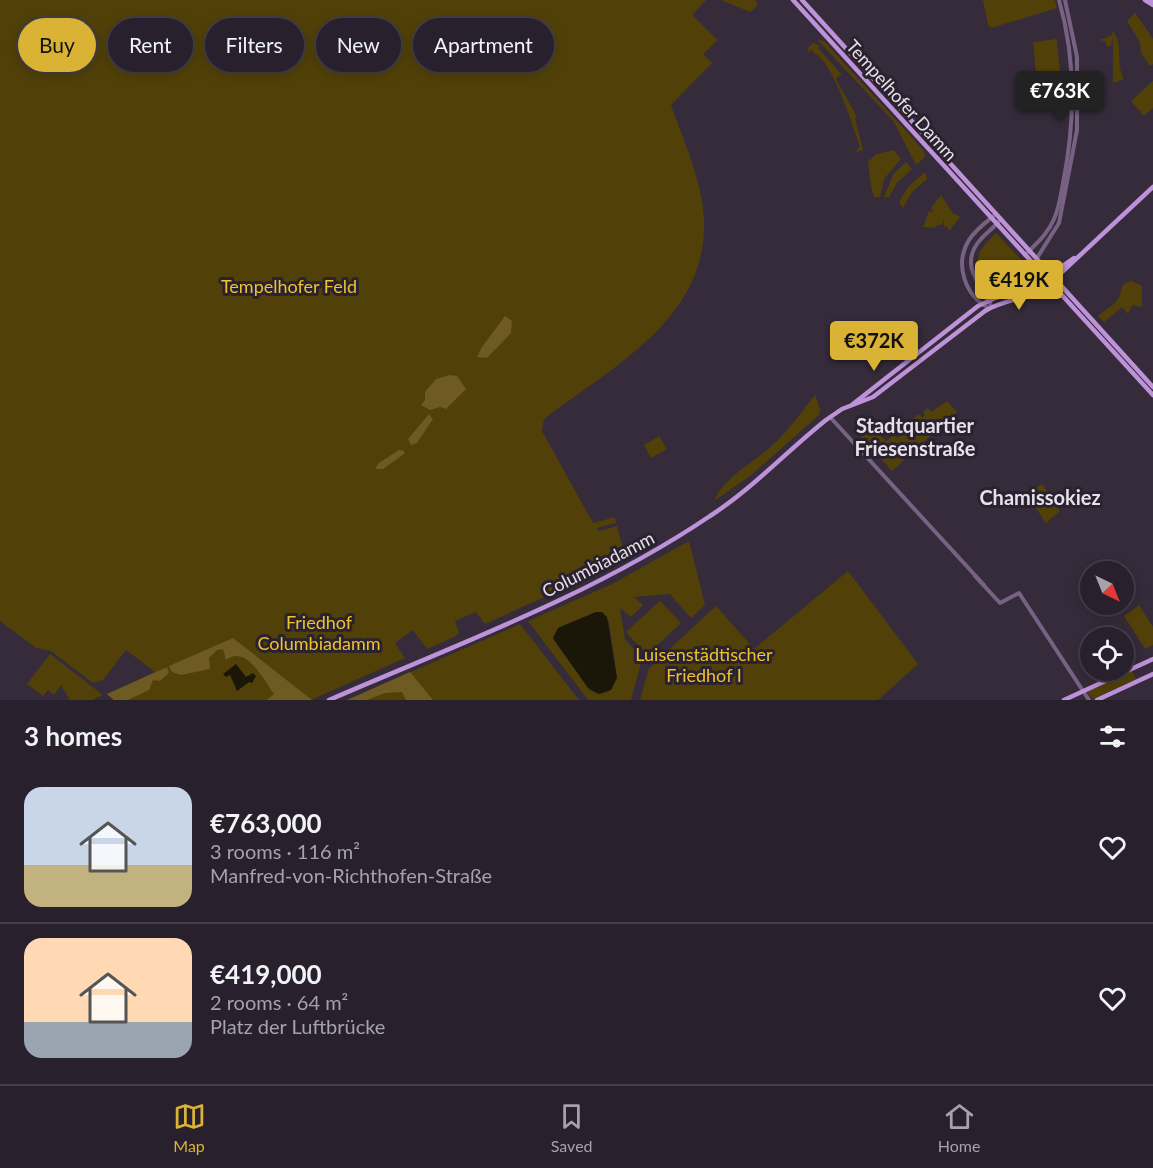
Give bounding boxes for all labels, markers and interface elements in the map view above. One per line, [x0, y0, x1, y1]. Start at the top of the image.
chip: Buy [18, 18, 96, 72]
chip: Rent [108, 18, 193, 72]
chip: Filters [205, 18, 304, 72]
chip: New [316, 18, 401, 72]
chip: Apartment [413, 18, 554, 72]
street label: Tempelhofer Damm [842, 35, 962, 165]
pin: €763K [1018, 71, 1102, 122]
text: €763K [1030, 78, 1090, 102]
pin: €419K [977, 260, 1061, 311]
text: €419K [989, 267, 1049, 291]
park label: Tempelhofer Feld [221, 275, 357, 297]
pin: €372K [832, 321, 916, 372]
text: €372K [844, 328, 904, 352]
district label: Stadtquartier Friesenstraße [855, 413, 976, 460]
district label: Chamissokiez [979, 485, 1101, 509]
street label: Columbiadamm [538, 526, 658, 602]
north arrow [1080, 561, 1134, 615]
map controls [1080, 561, 1134, 681]
park label: Friedhof Columbiadamm [257, 611, 381, 654]
button: locate [1080, 627, 1134, 681]
park label: Luisenstädtischer Friedhof I [635, 643, 773, 686]
text: 3 homes [24, 720, 122, 752]
icon: filters [1096, 720, 1129, 753]
text: €763,000 [210, 807, 322, 839]
icon: home [72, 811, 144, 883]
icon: heart [1096, 831, 1129, 864]
text: 3 rooms · 116 m² [210, 839, 360, 863]
text: Manfred-von-Richthofen-Straße [210, 863, 492, 887]
text: €419,000 [210, 958, 322, 990]
icon: home [72, 962, 144, 1034]
icon: heart [1096, 982, 1129, 1015]
text: 2 rooms · 64 m² [210, 990, 348, 1014]
text: Platz der Luftbrücke [210, 1014, 385, 1038]
tab: Map [173, 1100, 206, 1155]
tab: Saved [551, 1100, 593, 1155]
tab: Home [938, 1100, 980, 1155]

